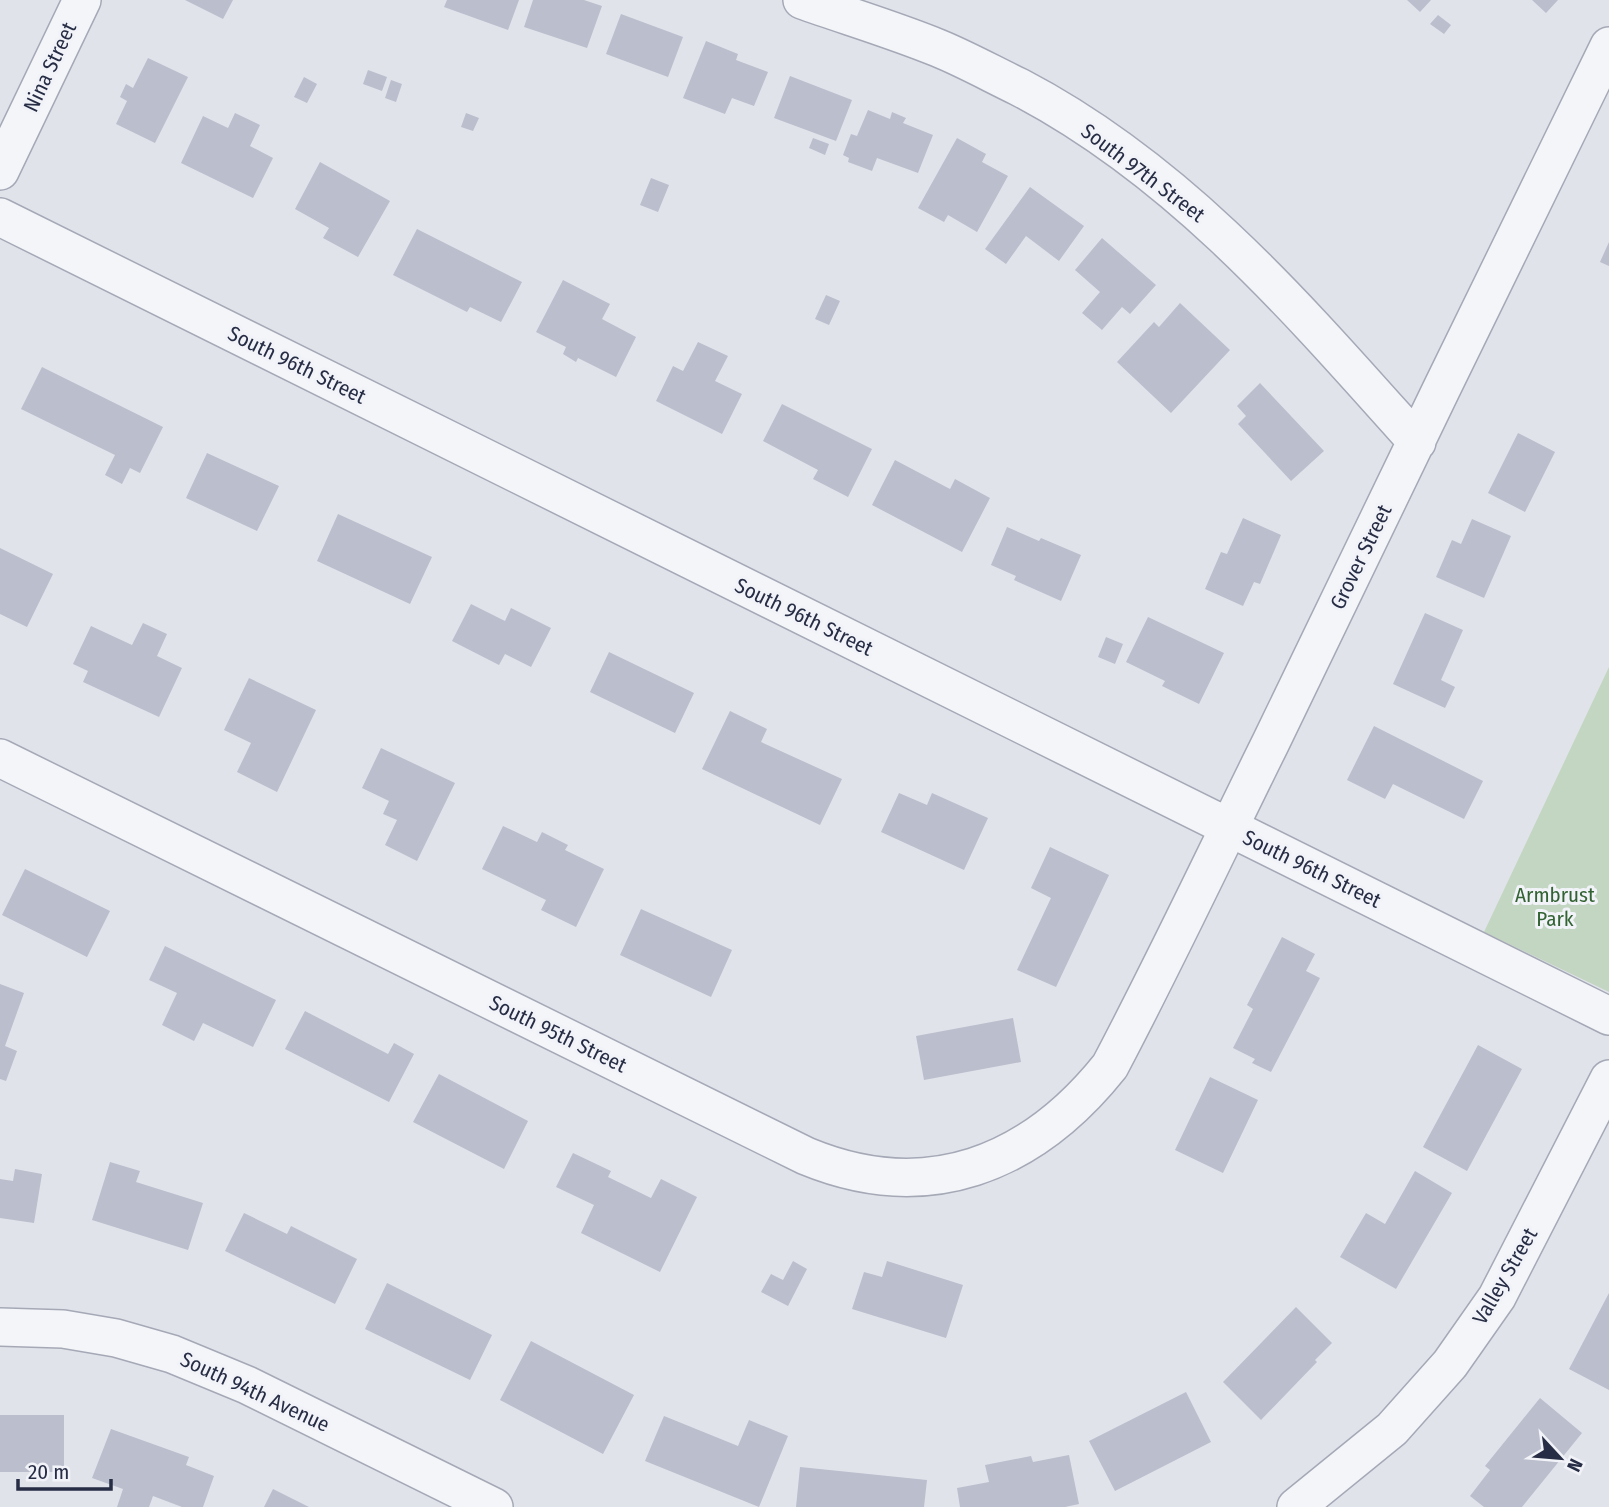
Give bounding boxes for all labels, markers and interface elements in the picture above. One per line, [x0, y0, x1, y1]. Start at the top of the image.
street label: Nina Street [18, 18, 82, 116]
street label: South 97th Street [1076, 118, 1210, 228]
street label: South 96th Street [224, 320, 370, 410]
street label: Grover Street [1324, 500, 1398, 614]
street label: South 96th Street [731, 572, 877, 662]
street label: South 96th Street [1239, 824, 1385, 914]
park label: Armbrust Park [1515, 882, 1595, 932]
street label: South 95th Street [485, 990, 631, 1079]
street label: Valley Street [1467, 1223, 1543, 1329]
street label: South 94th Avenue [176, 1346, 334, 1438]
north arrow [1525, 1423, 1595, 1493]
scale bar [18, 1448, 110, 1492]
text: N [1562, 1455, 1588, 1475]
text: 20 m [28, 1459, 69, 1485]

